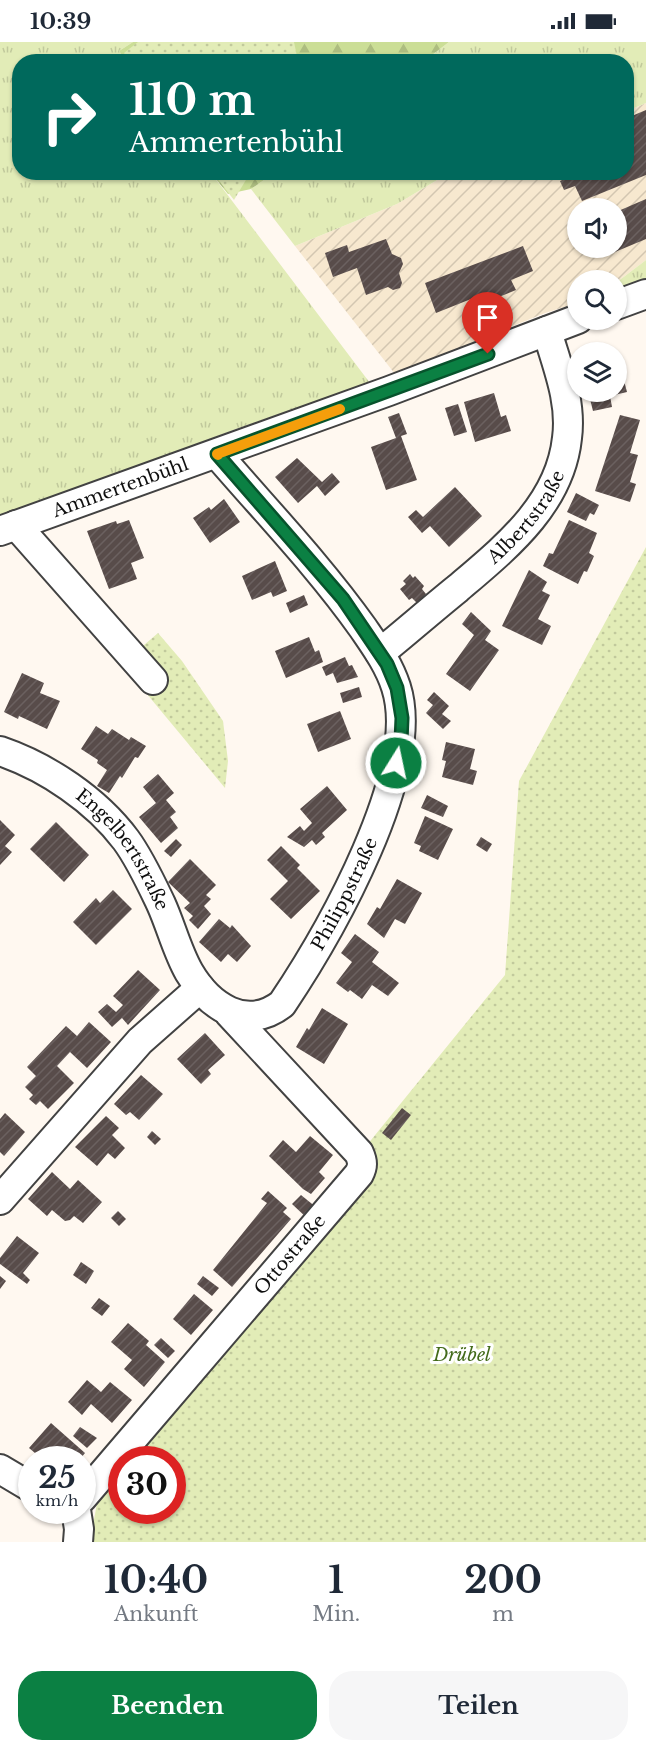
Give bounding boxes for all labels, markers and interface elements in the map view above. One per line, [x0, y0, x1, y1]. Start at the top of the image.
text: 10:39 [30, 8, 91, 35]
text: 110 m [129, 74, 255, 126]
icon: right [30, 78, 108, 156]
text: Ammertenbühl [129, 126, 344, 159]
map controls [567, 198, 627, 402]
button: sound [567, 198, 627, 258]
button: search [567, 270, 627, 330]
pin [462, 292, 513, 354]
icon: arrive [471, 301, 504, 334]
button: layers [567, 342, 627, 402]
street label: Ammertenbühl [48, 453, 192, 523]
street label: Albertstraße [482, 467, 569, 569]
position arrow [364, 731, 428, 795]
street label: Engelbertstraße [71, 784, 173, 914]
street label: Philippstraße [307, 834, 382, 954]
street label: Ottostraße [250, 1210, 330, 1299]
park label: Drübel [432, 1344, 491, 1366]
speed limit sign: 30 [108, 1446, 186, 1524]
text: 25 [38, 1459, 76, 1496]
text: km/h [36, 1491, 78, 1510]
text: 10:40 [104, 1558, 208, 1603]
text: 1 [328, 1558, 344, 1603]
text: 200 [464, 1558, 542, 1603]
text: Ankunft [114, 1602, 198, 1626]
text: Min. [312, 1602, 360, 1626]
text: m [492, 1602, 514, 1626]
button: Beenden [18, 1671, 317, 1740]
button: Teilen [329, 1671, 628, 1740]

